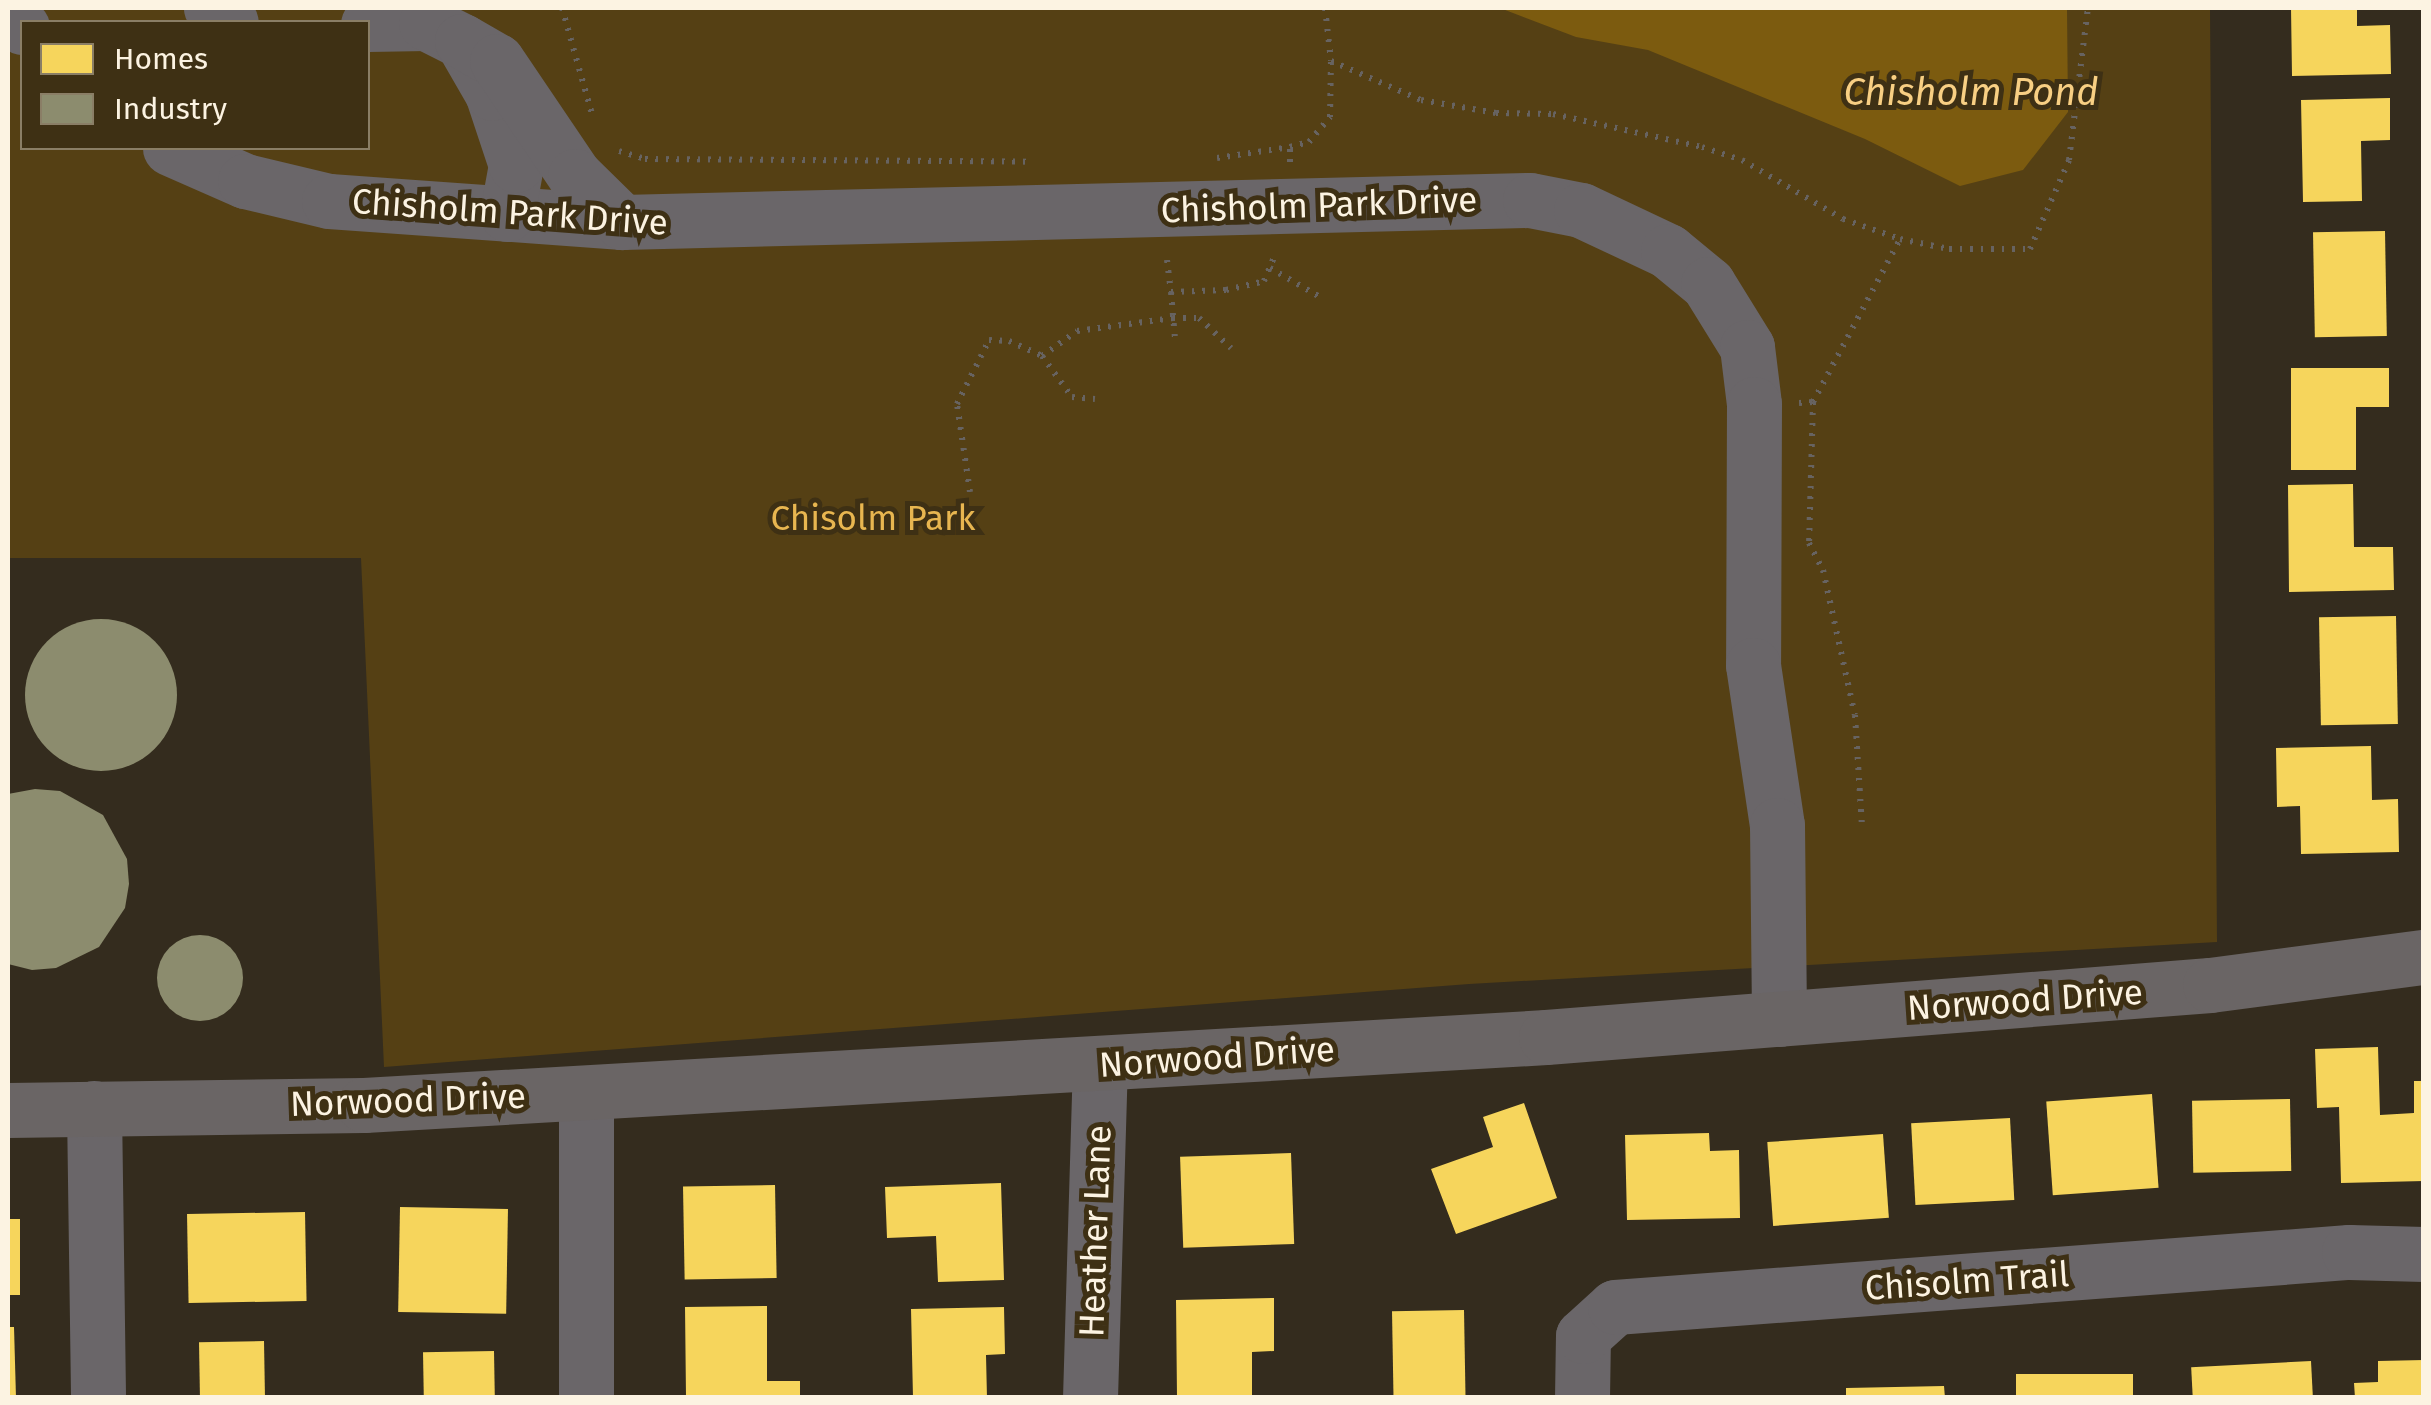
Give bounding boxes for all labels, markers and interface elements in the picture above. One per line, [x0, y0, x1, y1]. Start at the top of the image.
legend [20, 20, 370, 150]
text: Homes [114, 41, 208, 77]
water label: Chisholm Pond [1844, 70, 2098, 116]
text: Industry [114, 91, 227, 127]
street label: Chisholm Park Drive [1160, 178, 1478, 232]
street label: Chisholm Park Drive [351, 180, 669, 244]
park label: Chisolm Park [771, 497, 975, 539]
street label: Norwood Drive [1906, 971, 2144, 1029]
street label: Norwood Drive [1098, 1028, 1336, 1086]
street label: Norwood Drive [289, 1075, 527, 1125]
street label: Heather Lane [1070, 1124, 1120, 1338]
street label: Chisolm Trail [1864, 1253, 2070, 1309]

